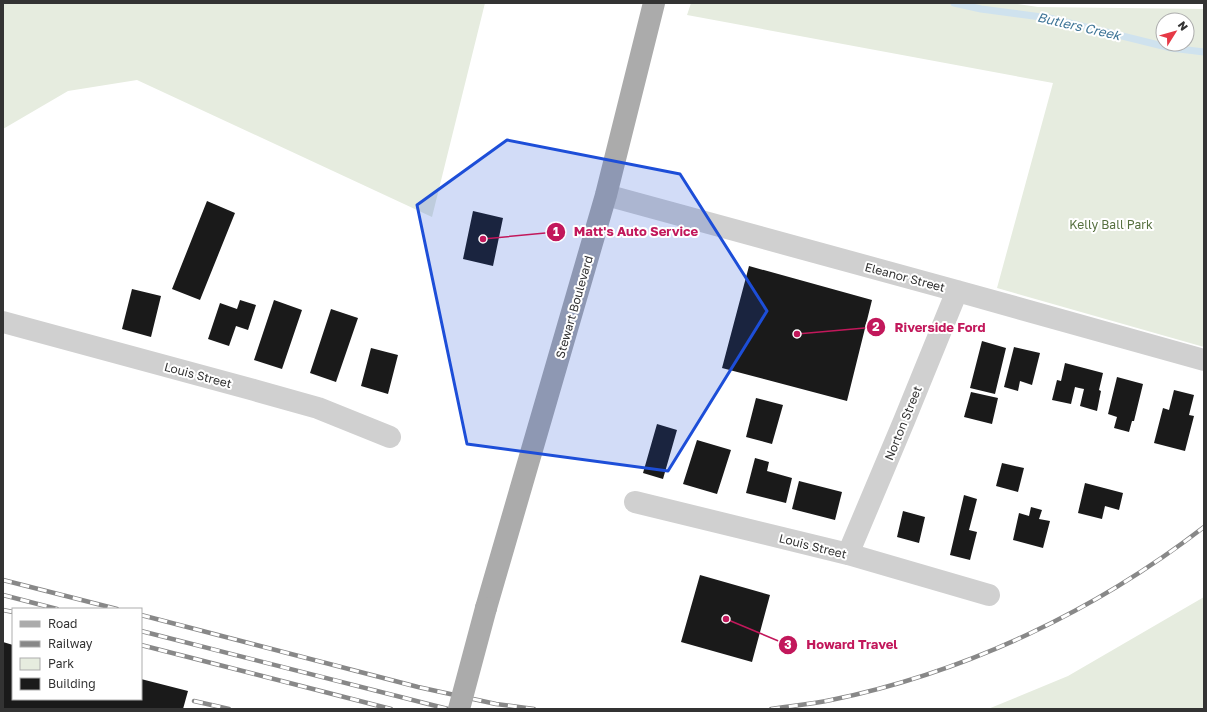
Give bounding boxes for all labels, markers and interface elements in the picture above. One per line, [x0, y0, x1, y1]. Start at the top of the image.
water label: Butlers Creek [1036, 9, 1124, 44]
north arrow [1155, 12, 1195, 52]
text: N [1176, 18, 1191, 33]
park label: Kelly Ball Park [1069, 217, 1153, 232]
callout: Matt's Auto Service [546, 219, 706, 244]
text: Matt's Auto Service [574, 223, 699, 239]
text: 1 [553, 224, 559, 239]
street label: Stewart Boulevard [552, 254, 596, 360]
street label: Eleanor Street [863, 259, 947, 295]
callout: Riverside Ford [866, 315, 993, 340]
text: 2 [872, 319, 880, 334]
text: Riverside Ford [895, 319, 985, 335]
street label: Louis Street [163, 359, 234, 391]
street label: Norton Street [881, 383, 925, 462]
street label: Louis Street [778, 530, 849, 562]
legend [12, 608, 142, 700]
text: Road [48, 616, 77, 631]
callout: Howard Travel [778, 632, 905, 657]
text: Railway [48, 636, 93, 651]
text: Howard Travel [806, 636, 898, 652]
text: 3 [784, 637, 792, 652]
text: Park [48, 656, 74, 671]
text: Building [48, 676, 96, 691]

